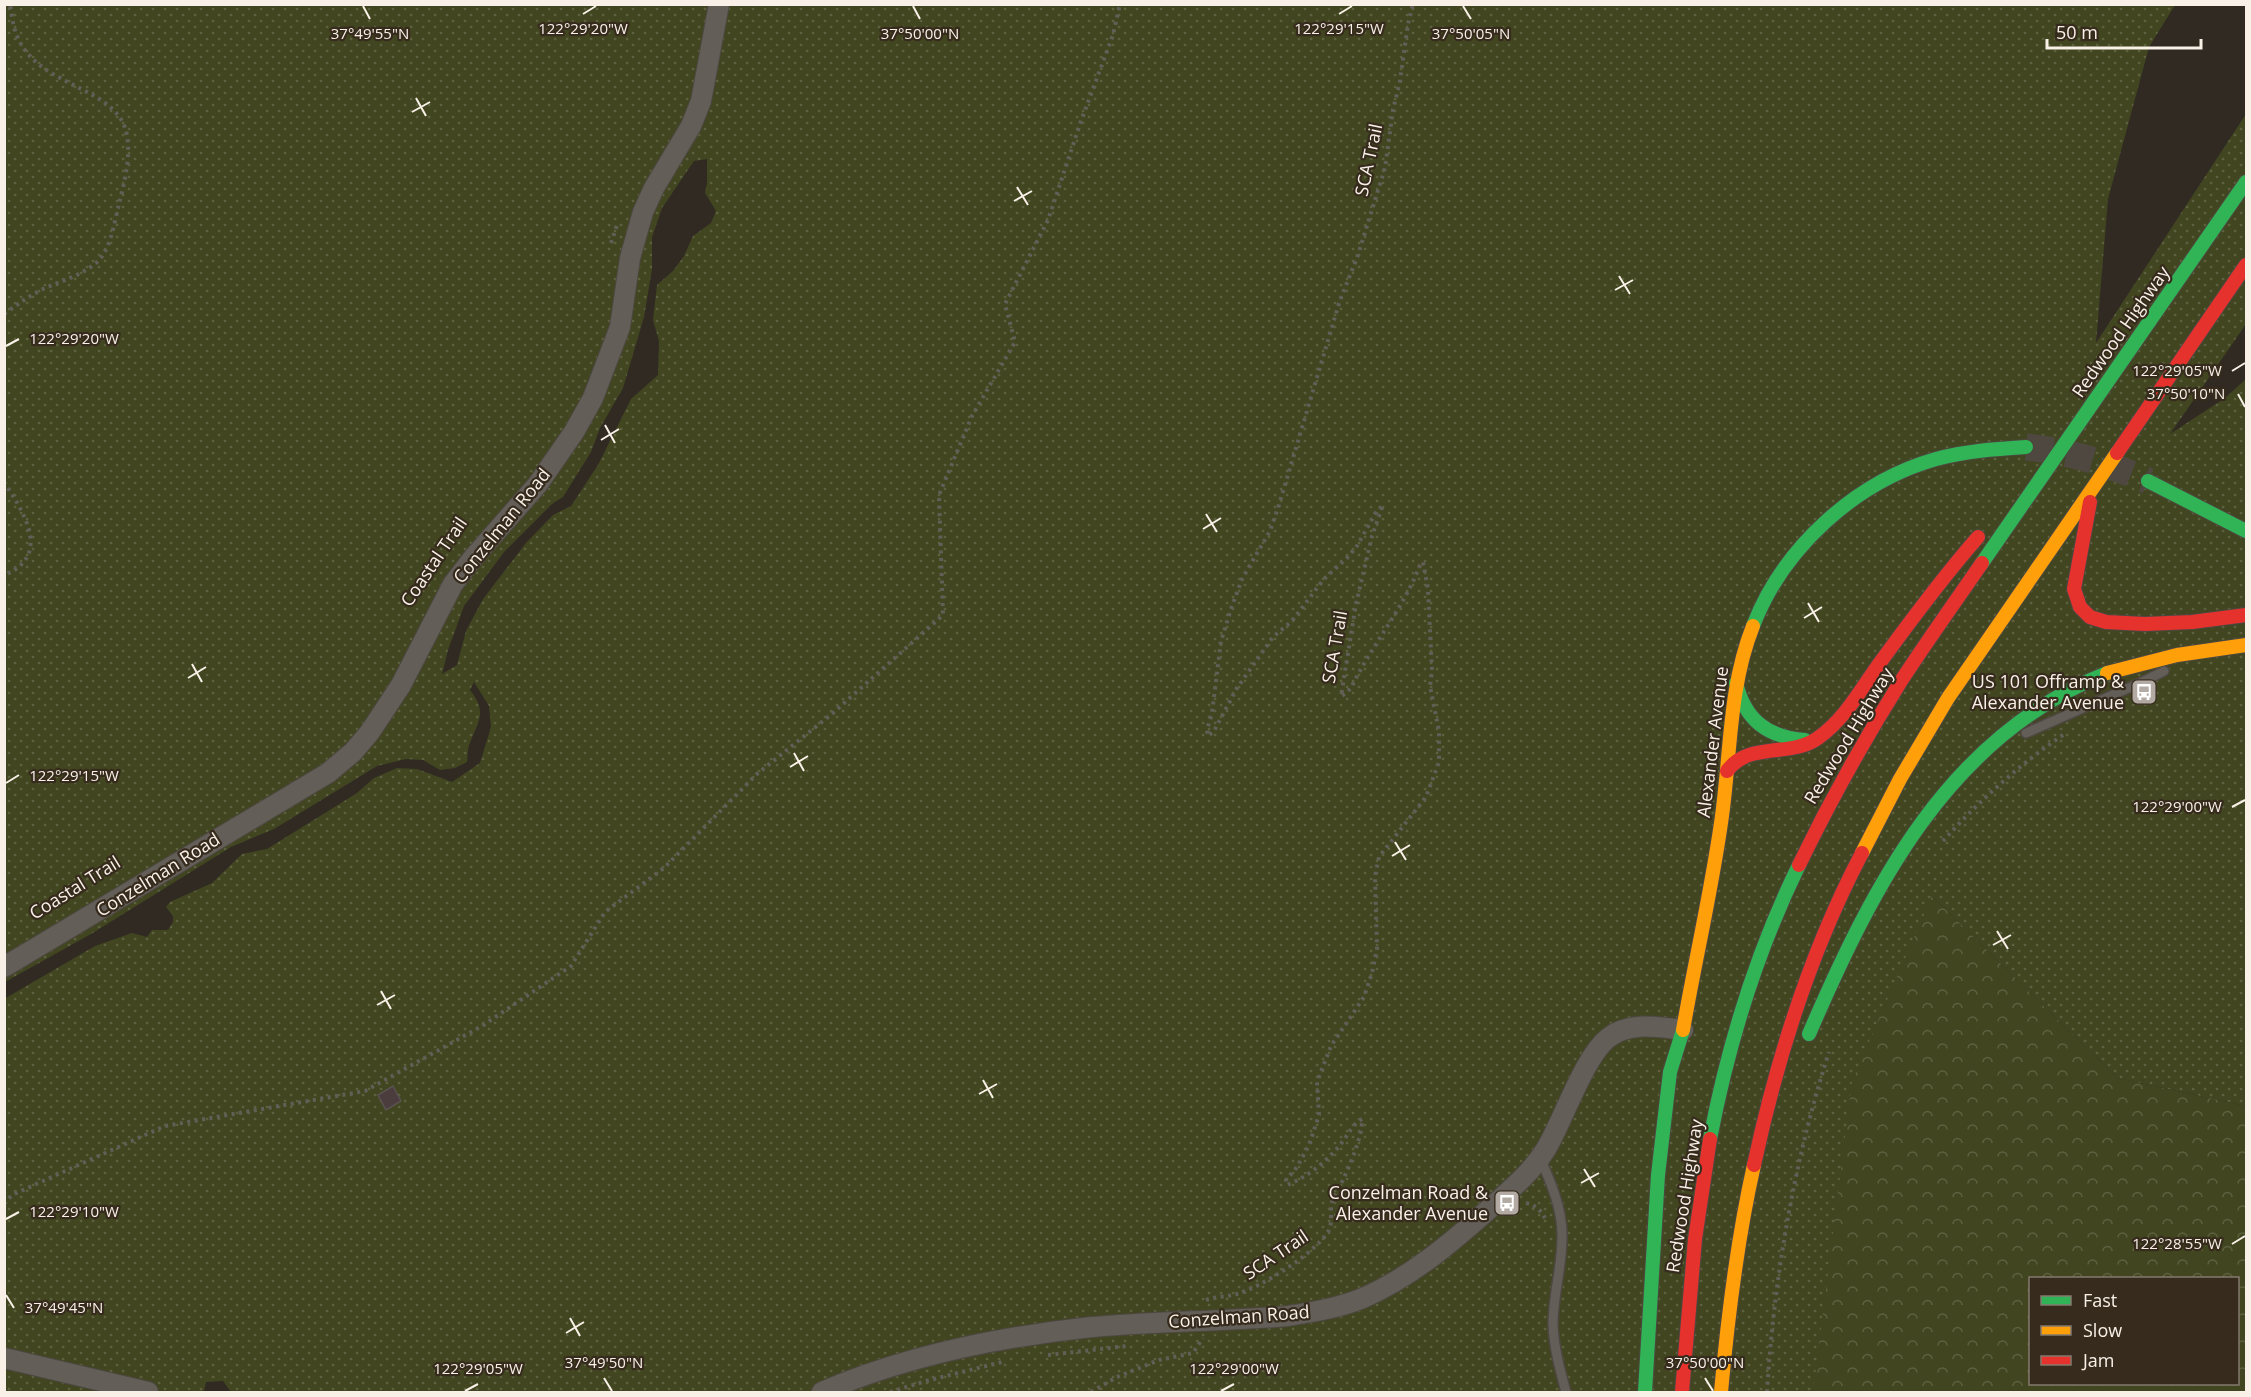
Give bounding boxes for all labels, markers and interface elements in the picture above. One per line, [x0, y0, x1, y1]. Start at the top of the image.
scale bar [2047, 12, 2202, 50]
text: 122°29'20"W [538, 18, 628, 38]
text: 122°29'15"W [1294, 18, 1384, 38]
text: 50 m [2056, 20, 2098, 44]
text: 37°49'55"N [331, 23, 409, 43]
text: 37°50'00"N [881, 23, 959, 43]
text: 37°50'05"N [1432, 23, 1510, 43]
street label: SCA Trail [1349, 121, 1387, 198]
street label: Redwood Highway [2066, 260, 2175, 402]
text: 122°29'20"W [29, 328, 119, 348]
text: 122°29'05"W [2132, 360, 2222, 380]
text: 37°50'10"N [2147, 383, 2225, 403]
street label: Conzelman Road [447, 463, 555, 588]
street label: Coastal Trail [394, 512, 472, 611]
street label: SCA Trail [1316, 608, 1352, 685]
street label: Redwood Highway [1798, 662, 1899, 808]
street label: Alexander Avenue [1691, 665, 1733, 819]
place label: US 101 Offramp & Alexander Avenue [1972, 669, 2125, 714]
bus stop icon: US 101 Offramp & Alexander Avenue [2129, 677, 2159, 707]
text: 122°29'15"W [29, 765, 119, 785]
text: 122°29'00"W [2132, 796, 2222, 816]
street label: Conzelman Road [91, 826, 224, 922]
street label: Coastal Trail [25, 850, 124, 925]
street label: Redwood Highway [1660, 1116, 1708, 1274]
place label: Conzelman Road & Alexander Avenue [1329, 1180, 1489, 1225]
bus stop icon: Conzelman Road & Alexander Avenue [1492, 1188, 1522, 1218]
text: 122°29'10"W [29, 1201, 119, 1221]
street label: SCA Trail [1238, 1224, 1313, 1285]
text: 122°28'55"W [2132, 1233, 2222, 1253]
legend [2029, 1277, 2239, 1385]
text: Fast [2083, 1288, 2117, 1312]
text: 37°49'45"N [25, 1297, 103, 1317]
street label: Conzelman Road [1167, 1299, 1310, 1333]
text: Slow [2083, 1318, 2122, 1342]
text: Jam [2081, 1348, 2115, 1372]
text: 37°49'50"N [565, 1352, 643, 1372]
text: 37°50'00"N [1666, 1352, 1744, 1372]
text: 122°29'05"W [433, 1358, 523, 1378]
text: 122°29'00"W [1189, 1358, 1279, 1378]

